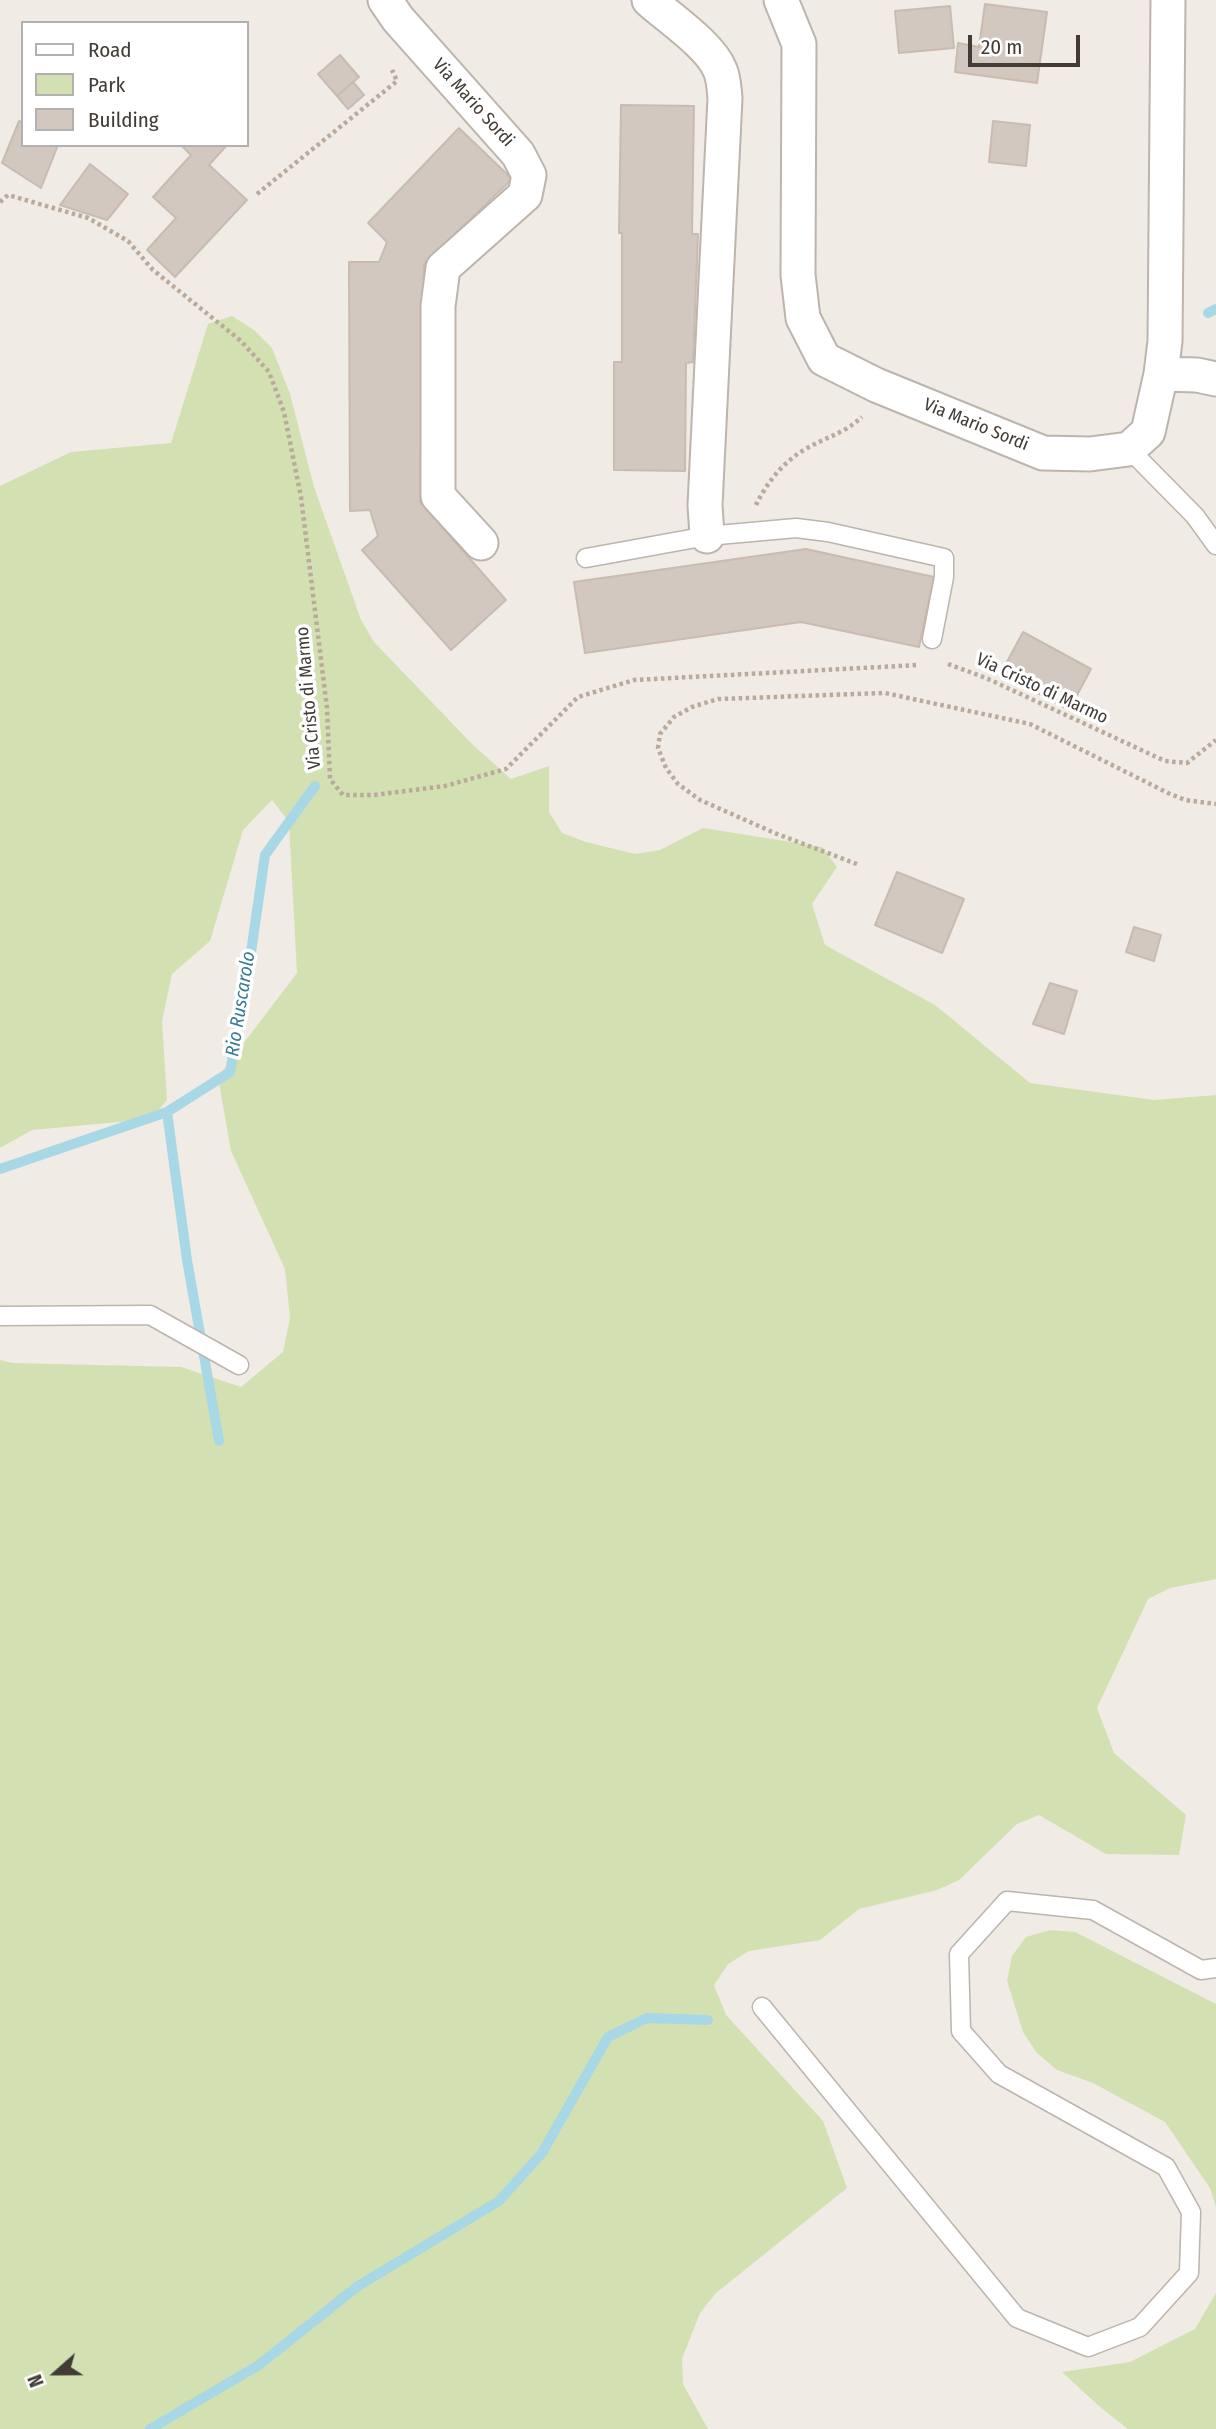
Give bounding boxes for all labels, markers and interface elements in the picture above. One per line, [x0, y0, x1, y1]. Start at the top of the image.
legend [21, 21, 248, 147]
scale bar [971, 21, 1083, 65]
text: 20 m [981, 34, 1022, 60]
text: Road [88, 37, 132, 63]
street label: Via Mario Sordi [428, 54, 518, 152]
text: Park [88, 72, 125, 98]
text: Building [88, 107, 159, 133]
street label: Via Mario Sordi [920, 394, 1032, 456]
street label: Via Cristo di Marmo [292, 626, 326, 770]
street label: Via Cristo di Marmo [973, 649, 1111, 729]
water label: Rio Ruscarolo [221, 950, 261, 1058]
north arrow [21, 2338, 91, 2408]
text: N [23, 2371, 49, 2390]

